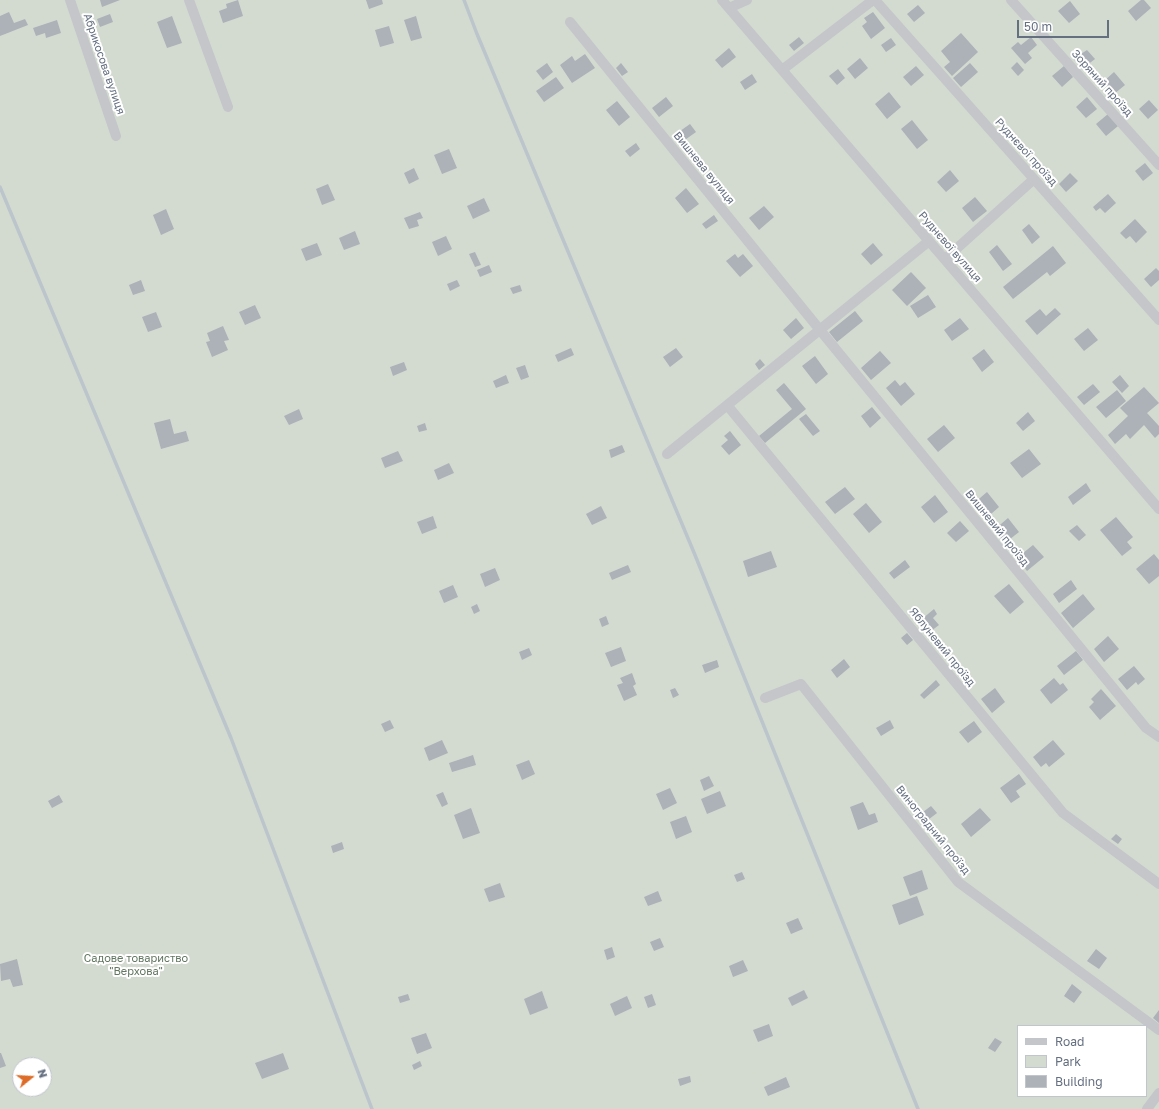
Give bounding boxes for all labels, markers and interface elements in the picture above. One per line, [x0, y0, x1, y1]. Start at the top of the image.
street label: Абрикосова вулиця [80, 12, 128, 116]
scale bar [1019, 12, 1111, 38]
text: 50 m [1024, 19, 1052, 34]
street label: Зоряний проїзд [1069, 47, 1135, 119]
street label: Руднєвої проїзд [992, 115, 1060, 189]
street label: Вишнева вулиця [671, 129, 737, 207]
street label: Руднєвої вулиця [916, 209, 984, 285]
street label: Вишневий проїзд [962, 487, 1032, 569]
street label: Яблуневий проїзд [906, 605, 978, 689]
street label: Виноградний проїзд [893, 783, 973, 877]
park label: Садове товариство "Верхова" [84, 952, 188, 978]
legend [1017, 1025, 1147, 1097]
text: Road [1055, 1034, 1084, 1049]
text: Park [1055, 1054, 1081, 1069]
north arrow [12, 1057, 52, 1097]
text: N [35, 1067, 50, 1079]
text: Building [1055, 1074, 1103, 1089]

